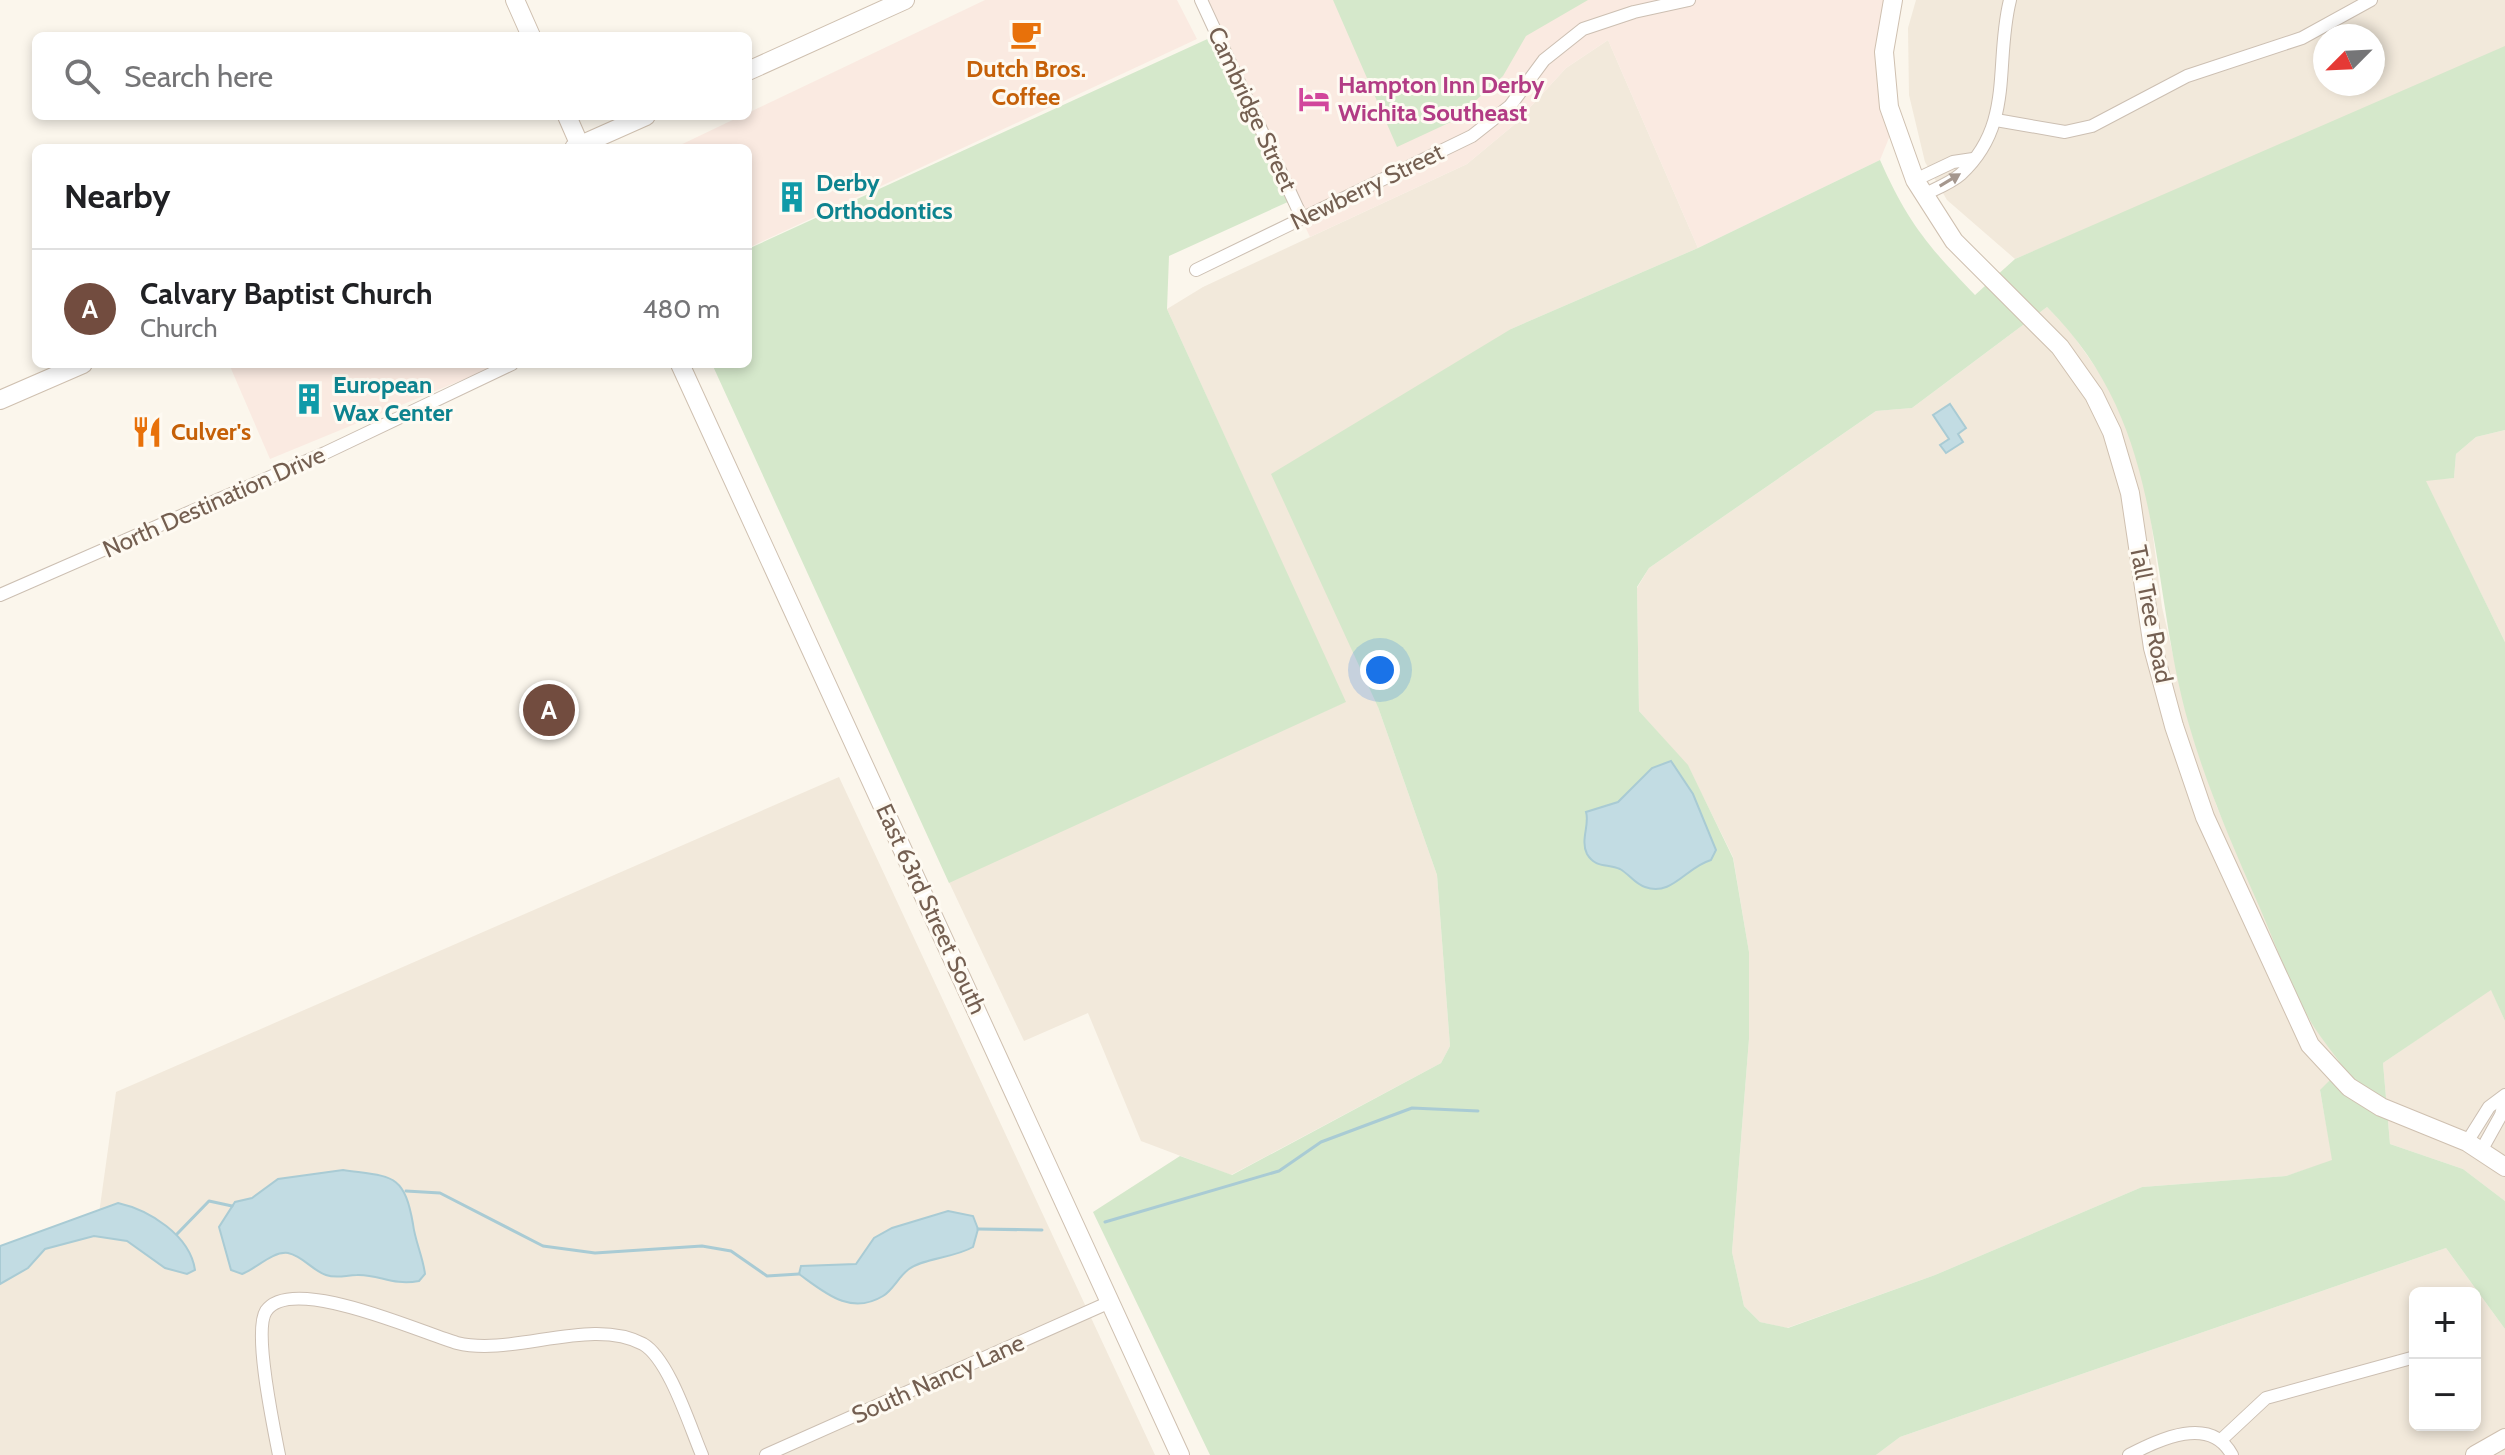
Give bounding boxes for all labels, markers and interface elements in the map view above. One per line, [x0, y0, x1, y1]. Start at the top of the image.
cafe icon: Dutch Bros. Coffee [1009, 17, 1043, 51]
street label: Cambridge Street [1202, 22, 1303, 196]
north arrow [2313, 24, 2385, 96]
search box [32, 32, 752, 120]
icon: search [60, 54, 104, 98]
place label: Dutch Bros. Coffee [966, 54, 1086, 111]
text: Search here [124, 58, 273, 95]
place label: Hampton Inn Derby Wichita Southeast [1338, 70, 1545, 127]
hotel icon: Hampton Inn Derby Wichita Southeast [1297, 82, 1331, 116]
street label: Newberry Street [1286, 137, 1448, 236]
place label: Derby Orthodontics [816, 168, 953, 225]
one-way arrow [1939, 173, 1962, 188]
text: Nearby [64, 175, 171, 217]
building icon: Derby Orthodontics [775, 180, 809, 214]
text: Calvary Baptist Church [140, 275, 432, 312]
text: A [82, 293, 98, 325]
text: 480 m [642, 293, 720, 325]
text: Church [140, 312, 218, 344]
place label: European Wax Center [333, 370, 453, 427]
building icon: European Wax Center [292, 382, 326, 416]
restaurant icon: Culver's [130, 415, 164, 449]
place label: Culver's [171, 417, 251, 446]
street label: North Destination Drive [98, 439, 329, 564]
street label: Tall Tree Road [2124, 543, 2179, 685]
your location [1360, 650, 1400, 690]
pin: A [523, 680, 575, 740]
street label: East 63rd Street South [870, 799, 993, 1019]
map controls [2409, 1287, 2481, 1431]
button: + [2409, 1287, 2481, 1359]
street label: South Nancy Lane [847, 1328, 1028, 1430]
button: − [2409, 1359, 2481, 1431]

